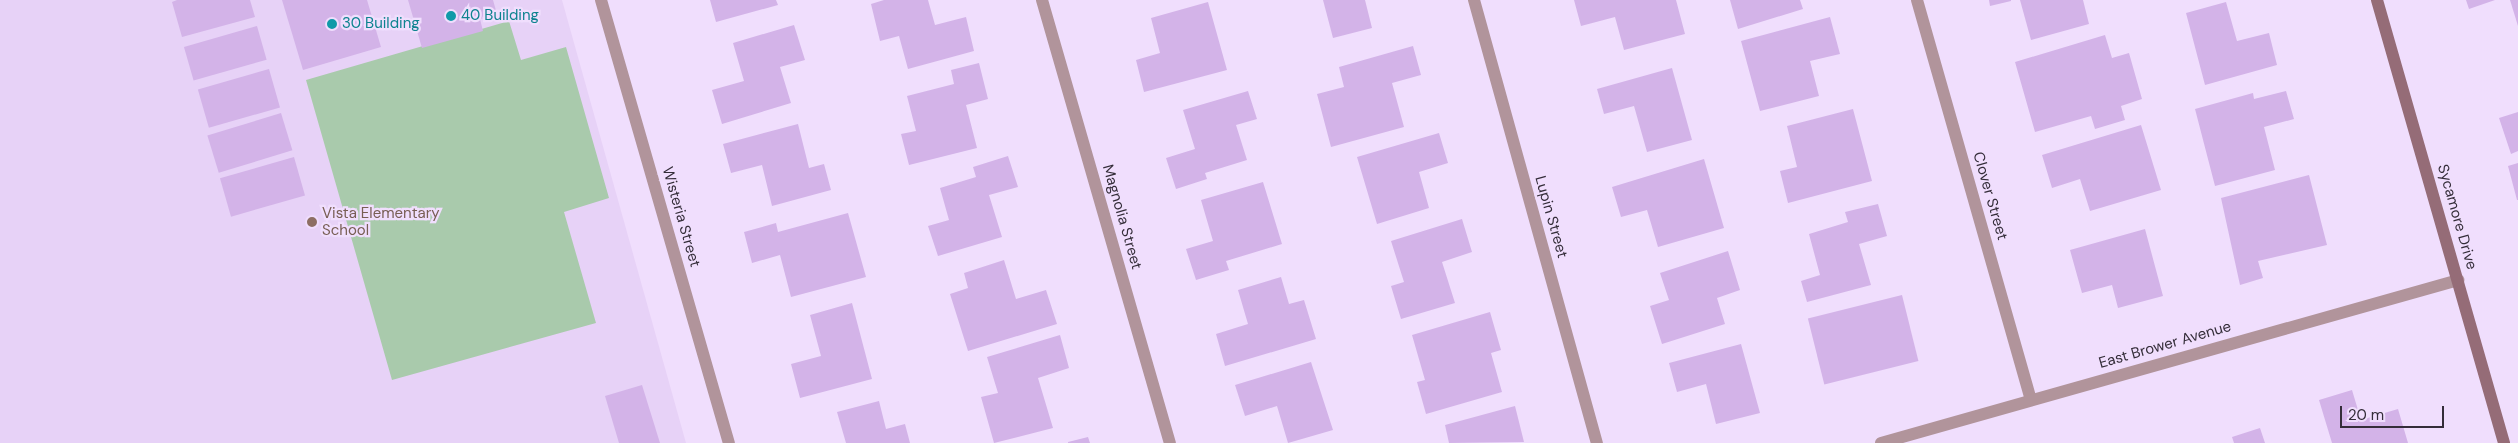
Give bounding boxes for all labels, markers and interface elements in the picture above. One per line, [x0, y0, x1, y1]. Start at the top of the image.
place label: 40 Building [461, 7, 539, 25]
marker: 40 Building [445, 10, 457, 22]
place label: 30 Building [342, 15, 420, 33]
marker: 30 Building [326, 18, 338, 30]
street label: Clover Street [1969, 150, 2011, 242]
street label: Magnolia Street [1098, 162, 1146, 272]
street label: Sycamore Drive [2433, 162, 2481, 272]
street label: Wisteria Street [658, 165, 704, 269]
street label: Lupin Street [1531, 174, 1571, 260]
place label: Vista Elementary School [322, 204, 440, 239]
marker: Vista Elementary School [306, 216, 318, 228]
street label: East Brower Avenue [2097, 317, 2233, 373]
scale bar [2343, 396, 2447, 428]
text: 20 m [2348, 405, 2384, 425]

